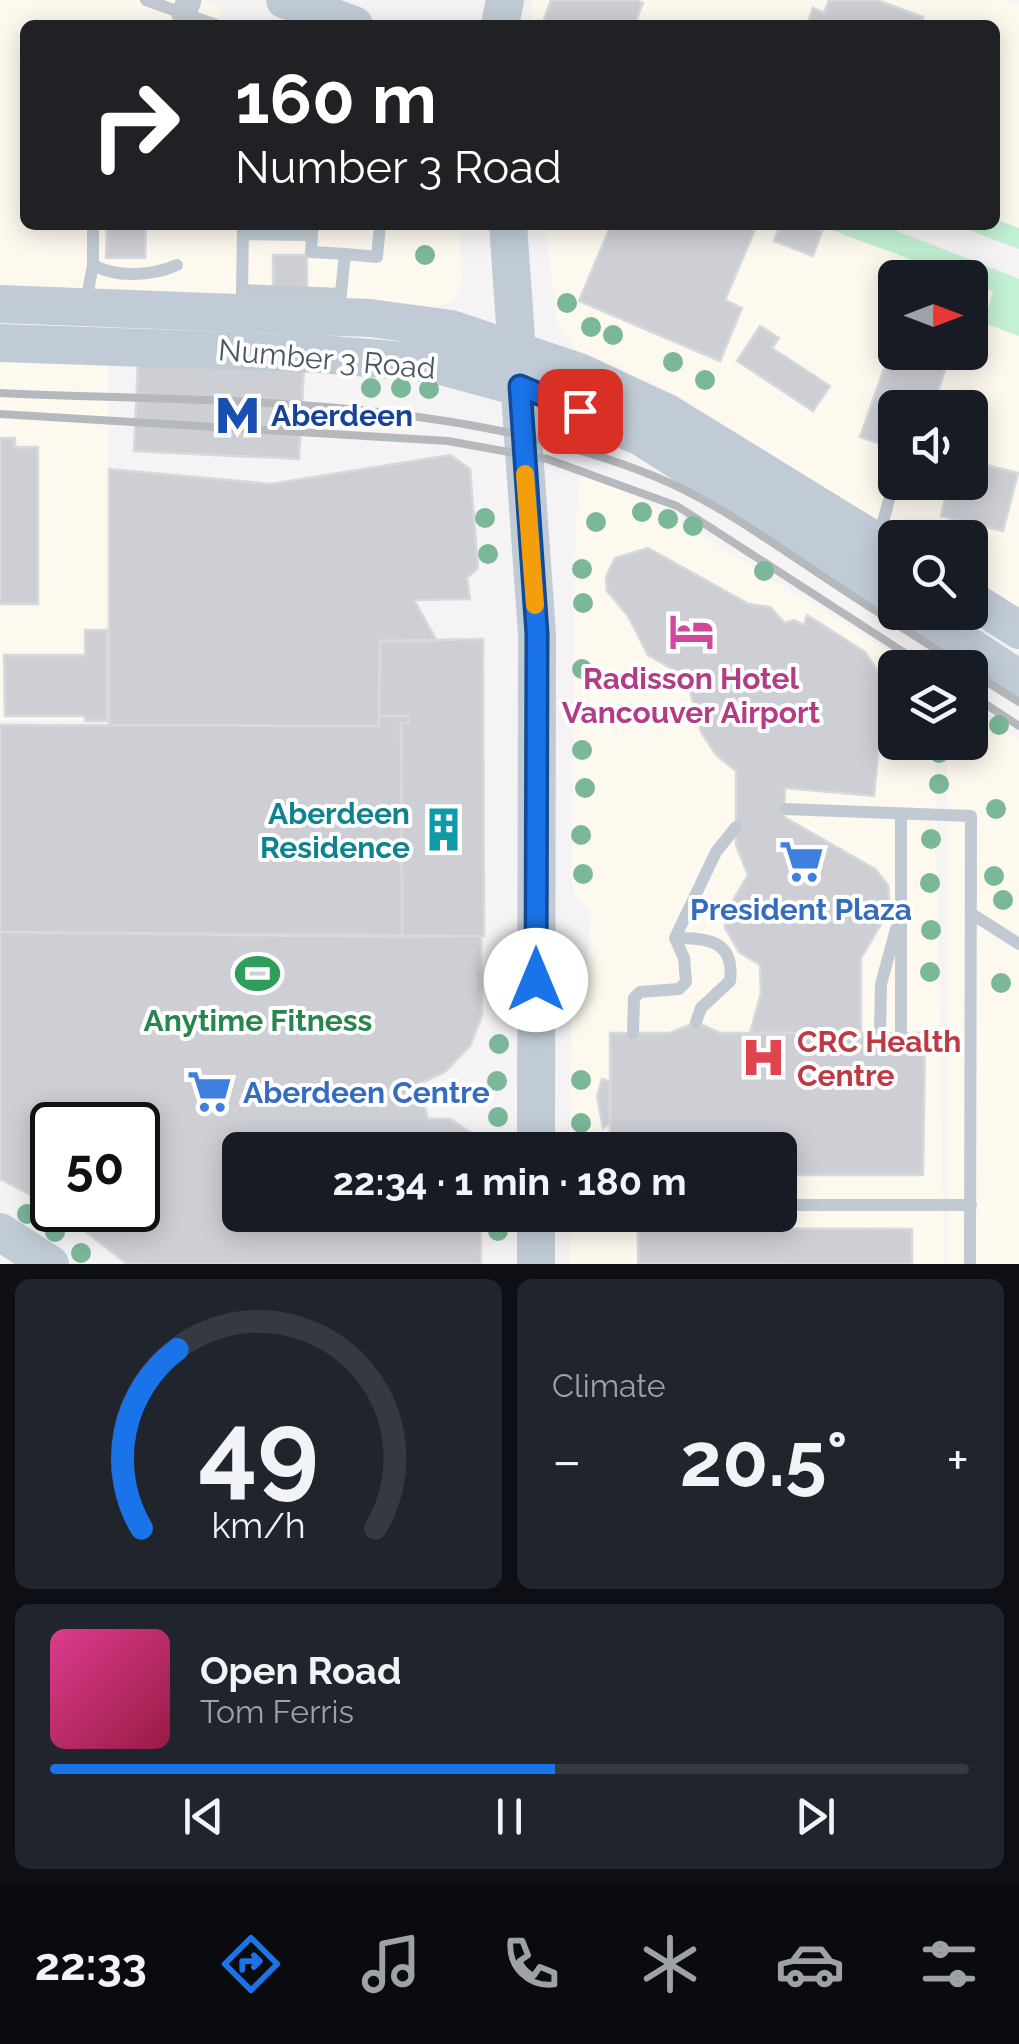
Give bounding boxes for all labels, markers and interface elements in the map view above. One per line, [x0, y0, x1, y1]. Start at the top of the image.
text: 160 m [235, 57, 437, 139]
icon: right [70, 60, 200, 190]
text: Number 3 Road [235, 141, 562, 194]
north arrow [878, 260, 988, 370]
map controls [878, 260, 988, 760]
street label: Number 3 Road [217, 332, 437, 386]
pin [538, 369, 623, 454]
icon: arrive [553, 384, 608, 439]
button: sound [878, 390, 988, 500]
metro station icon: Aberdeen [214, 391, 262, 439]
place label: Aberdeen [271, 398, 413, 433]
button: search [878, 520, 988, 630]
hotel icon: Radisson Hotel Vancouver Airport [667, 607, 715, 655]
button: layers [878, 650, 988, 760]
place label: Radisson Hotel Vancouver Airport [562, 661, 821, 730]
place label: Aberdeen Residence [260, 796, 410, 865]
building icon: Aberdeen Residence [419, 806, 467, 854]
supermarket icon: President Plaza [777, 838, 825, 886]
place label: President Plaza [690, 892, 912, 927]
position arrow [484, 928, 588, 1032]
sports icon: Anytime Fitness [234, 949, 282, 997]
place label: Anytime Fitness [144, 1003, 372, 1038]
place label: CRC Health Centre [797, 1024, 961, 1093]
hospital icon: CRC Health Centre [740, 1034, 788, 1082]
supermarket icon: Aberdeen Centre [186, 1068, 234, 1116]
place label: Aberdeen Centre [243, 1075, 490, 1110]
speed limit sign: 50 [30, 1102, 160, 1232]
text: 22:34 · 1 min · 180 m [332, 1159, 687, 1204]
text: Climate [552, 1367, 666, 1404]
text: 49 [198, 1388, 319, 1510]
text: 20.5° [680, 1415, 848, 1504]
text: − [552, 1428, 582, 1493]
text: + [946, 1428, 969, 1493]
text: km/h [211, 1504, 306, 1546]
text: Open Road [200, 1648, 401, 1693]
text: Tom Ferris [200, 1693, 354, 1730]
icon: previous [176, 1789, 231, 1844]
icon: pause [482, 1789, 537, 1844]
icon: next [788, 1789, 843, 1844]
icon: directions [216, 1929, 286, 1999]
icon: music [356, 1929, 426, 1999]
icon: phone [496, 1929, 566, 1999]
icon: climate [635, 1929, 705, 1999]
icon: car [775, 1929, 845, 1999]
icon: filters [914, 1929, 984, 1999]
text: 22:33 [35, 1938, 147, 1991]

